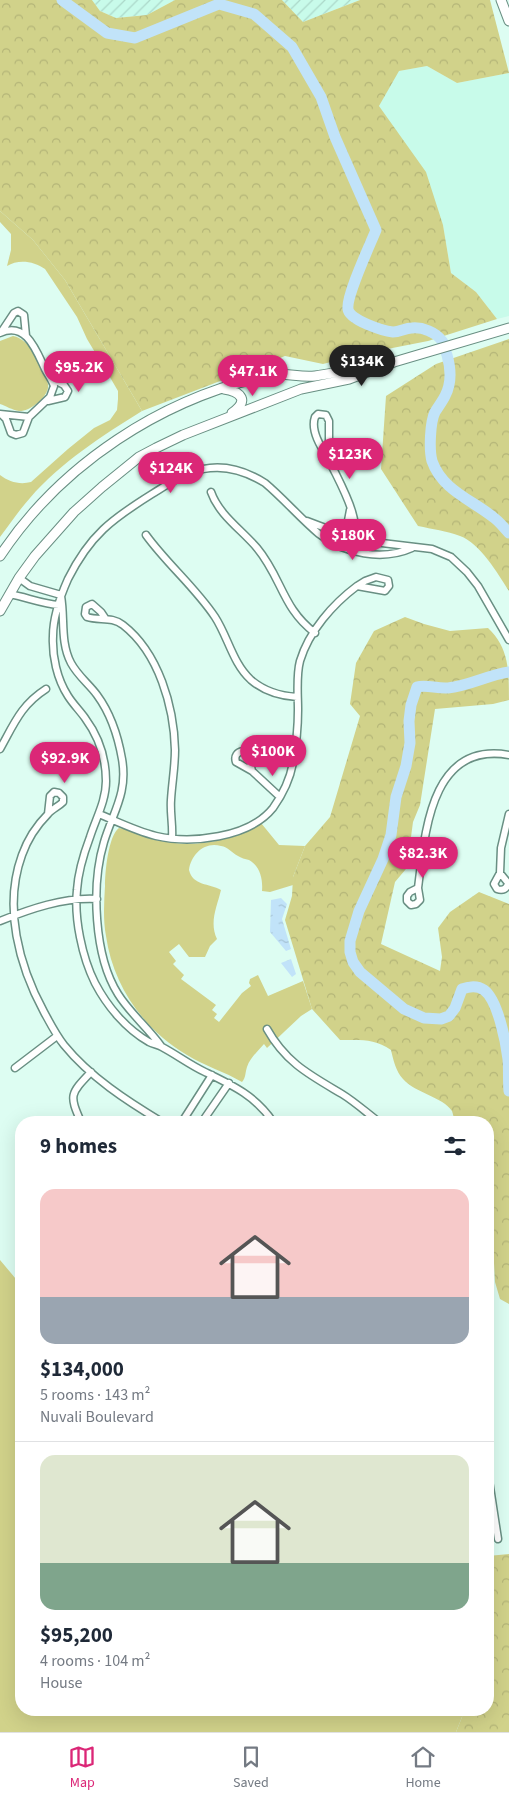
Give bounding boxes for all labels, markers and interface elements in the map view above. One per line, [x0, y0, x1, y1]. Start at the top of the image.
pin: $134K [327, 344, 397, 387]
pin: $95.2K [38, 350, 120, 393]
text: $134K [340, 350, 384, 372]
pin: $47.1K [212, 354, 294, 397]
text: $95.2K [55, 356, 103, 378]
text: $47.1K [229, 360, 277, 382]
pin: $123K [315, 438, 385, 480]
text: $123K [328, 443, 372, 465]
pin: $124K [136, 452, 206, 494]
text: $124K [149, 457, 193, 479]
pin: $180K [318, 518, 388, 561]
text: $180K [331, 524, 375, 546]
pin: $100K [238, 734, 308, 777]
text: $100K [251, 740, 295, 762]
pin: $92.9K [24, 742, 106, 784]
text: $92.9K [41, 747, 89, 769]
pin: $82.3K [382, 836, 464, 879]
text: $82.3K [399, 842, 447, 864]
text: 9 homes [40, 1131, 117, 1161]
icon: filters [441, 1132, 469, 1160]
icon: home [210, 1222, 300, 1312]
text: $134,000 [40, 1354, 124, 1384]
text: 5 rooms · 143 m² [40, 1384, 150, 1406]
text: Nuvali Boulevard [40, 1406, 154, 1428]
icon: home [210, 1487, 300, 1577]
text: $95,200 [40, 1620, 113, 1650]
text: 4 rooms · 104 m² [40, 1650, 150, 1672]
text: House [40, 1672, 82, 1694]
tab: Map [68, 1743, 96, 1793]
tab: Saved [233, 1743, 269, 1793]
tab: Home [405, 1743, 441, 1793]

